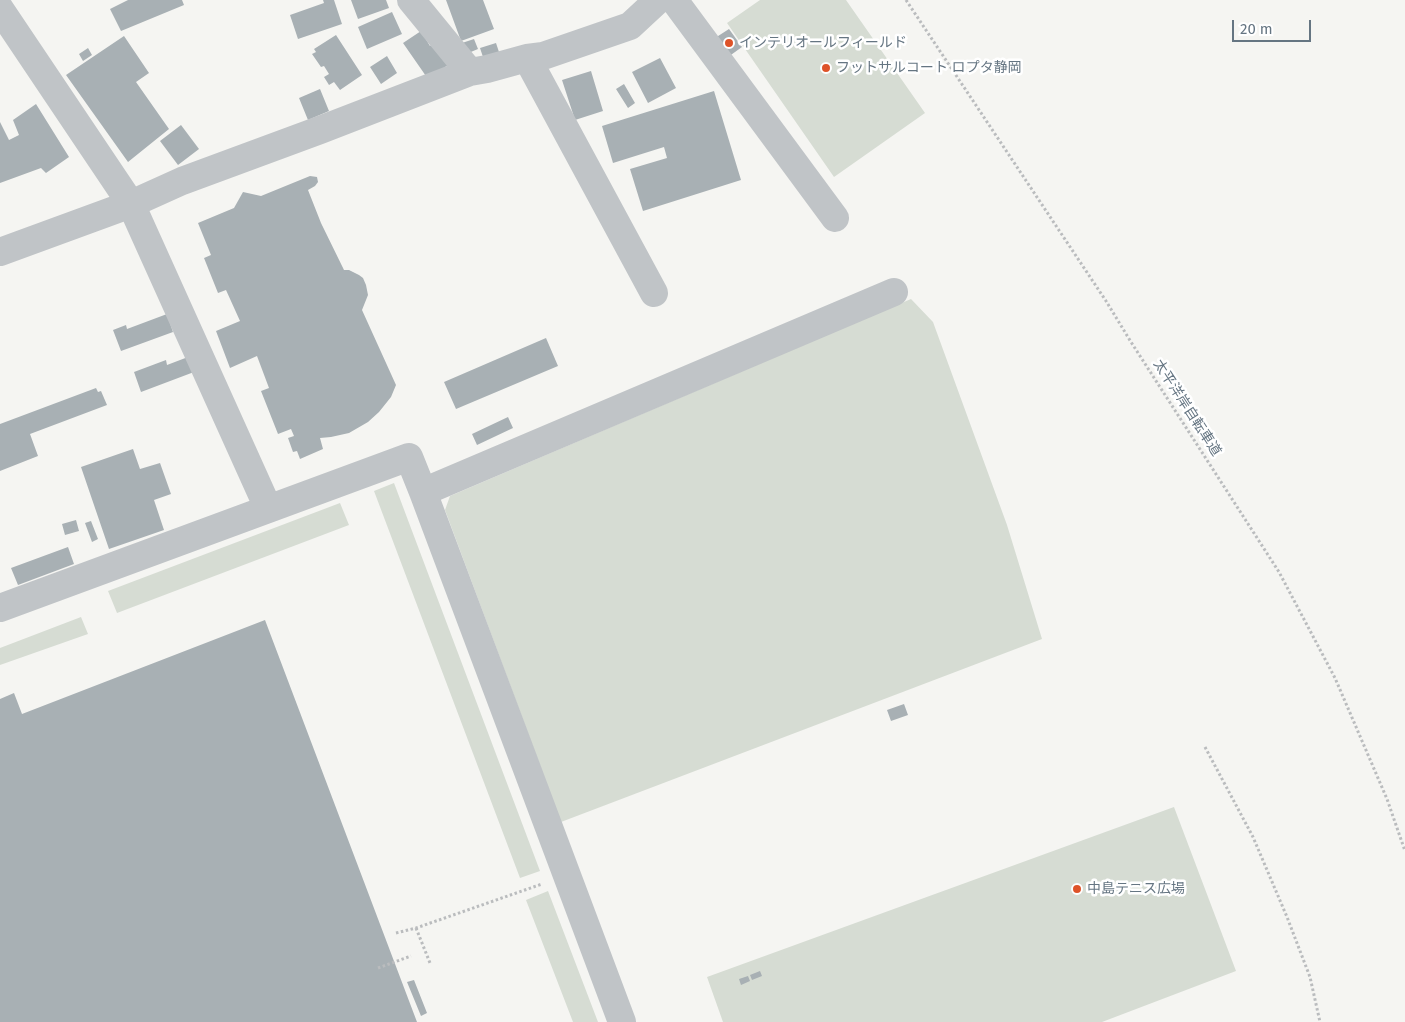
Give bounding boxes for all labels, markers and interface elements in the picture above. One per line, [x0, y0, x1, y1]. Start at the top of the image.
scale bar [1235, 10, 1314, 42]
text: 20 m [1240, 20, 1273, 38]
place label: インテリオールフィールド [739, 35, 907, 51]
marker: インテリオールフィールド [723, 37, 735, 49]
place label: フットサルコート ロプタ静岡 [836, 60, 1022, 76]
marker: フットサルコート ロプタ静岡 [820, 62, 832, 74]
street label: 太平洋岸自転車道 [1149, 356, 1225, 460]
place label: 中島テニス広場 [1087, 881, 1185, 897]
marker: 中島テニス広場 [1071, 883, 1083, 895]

